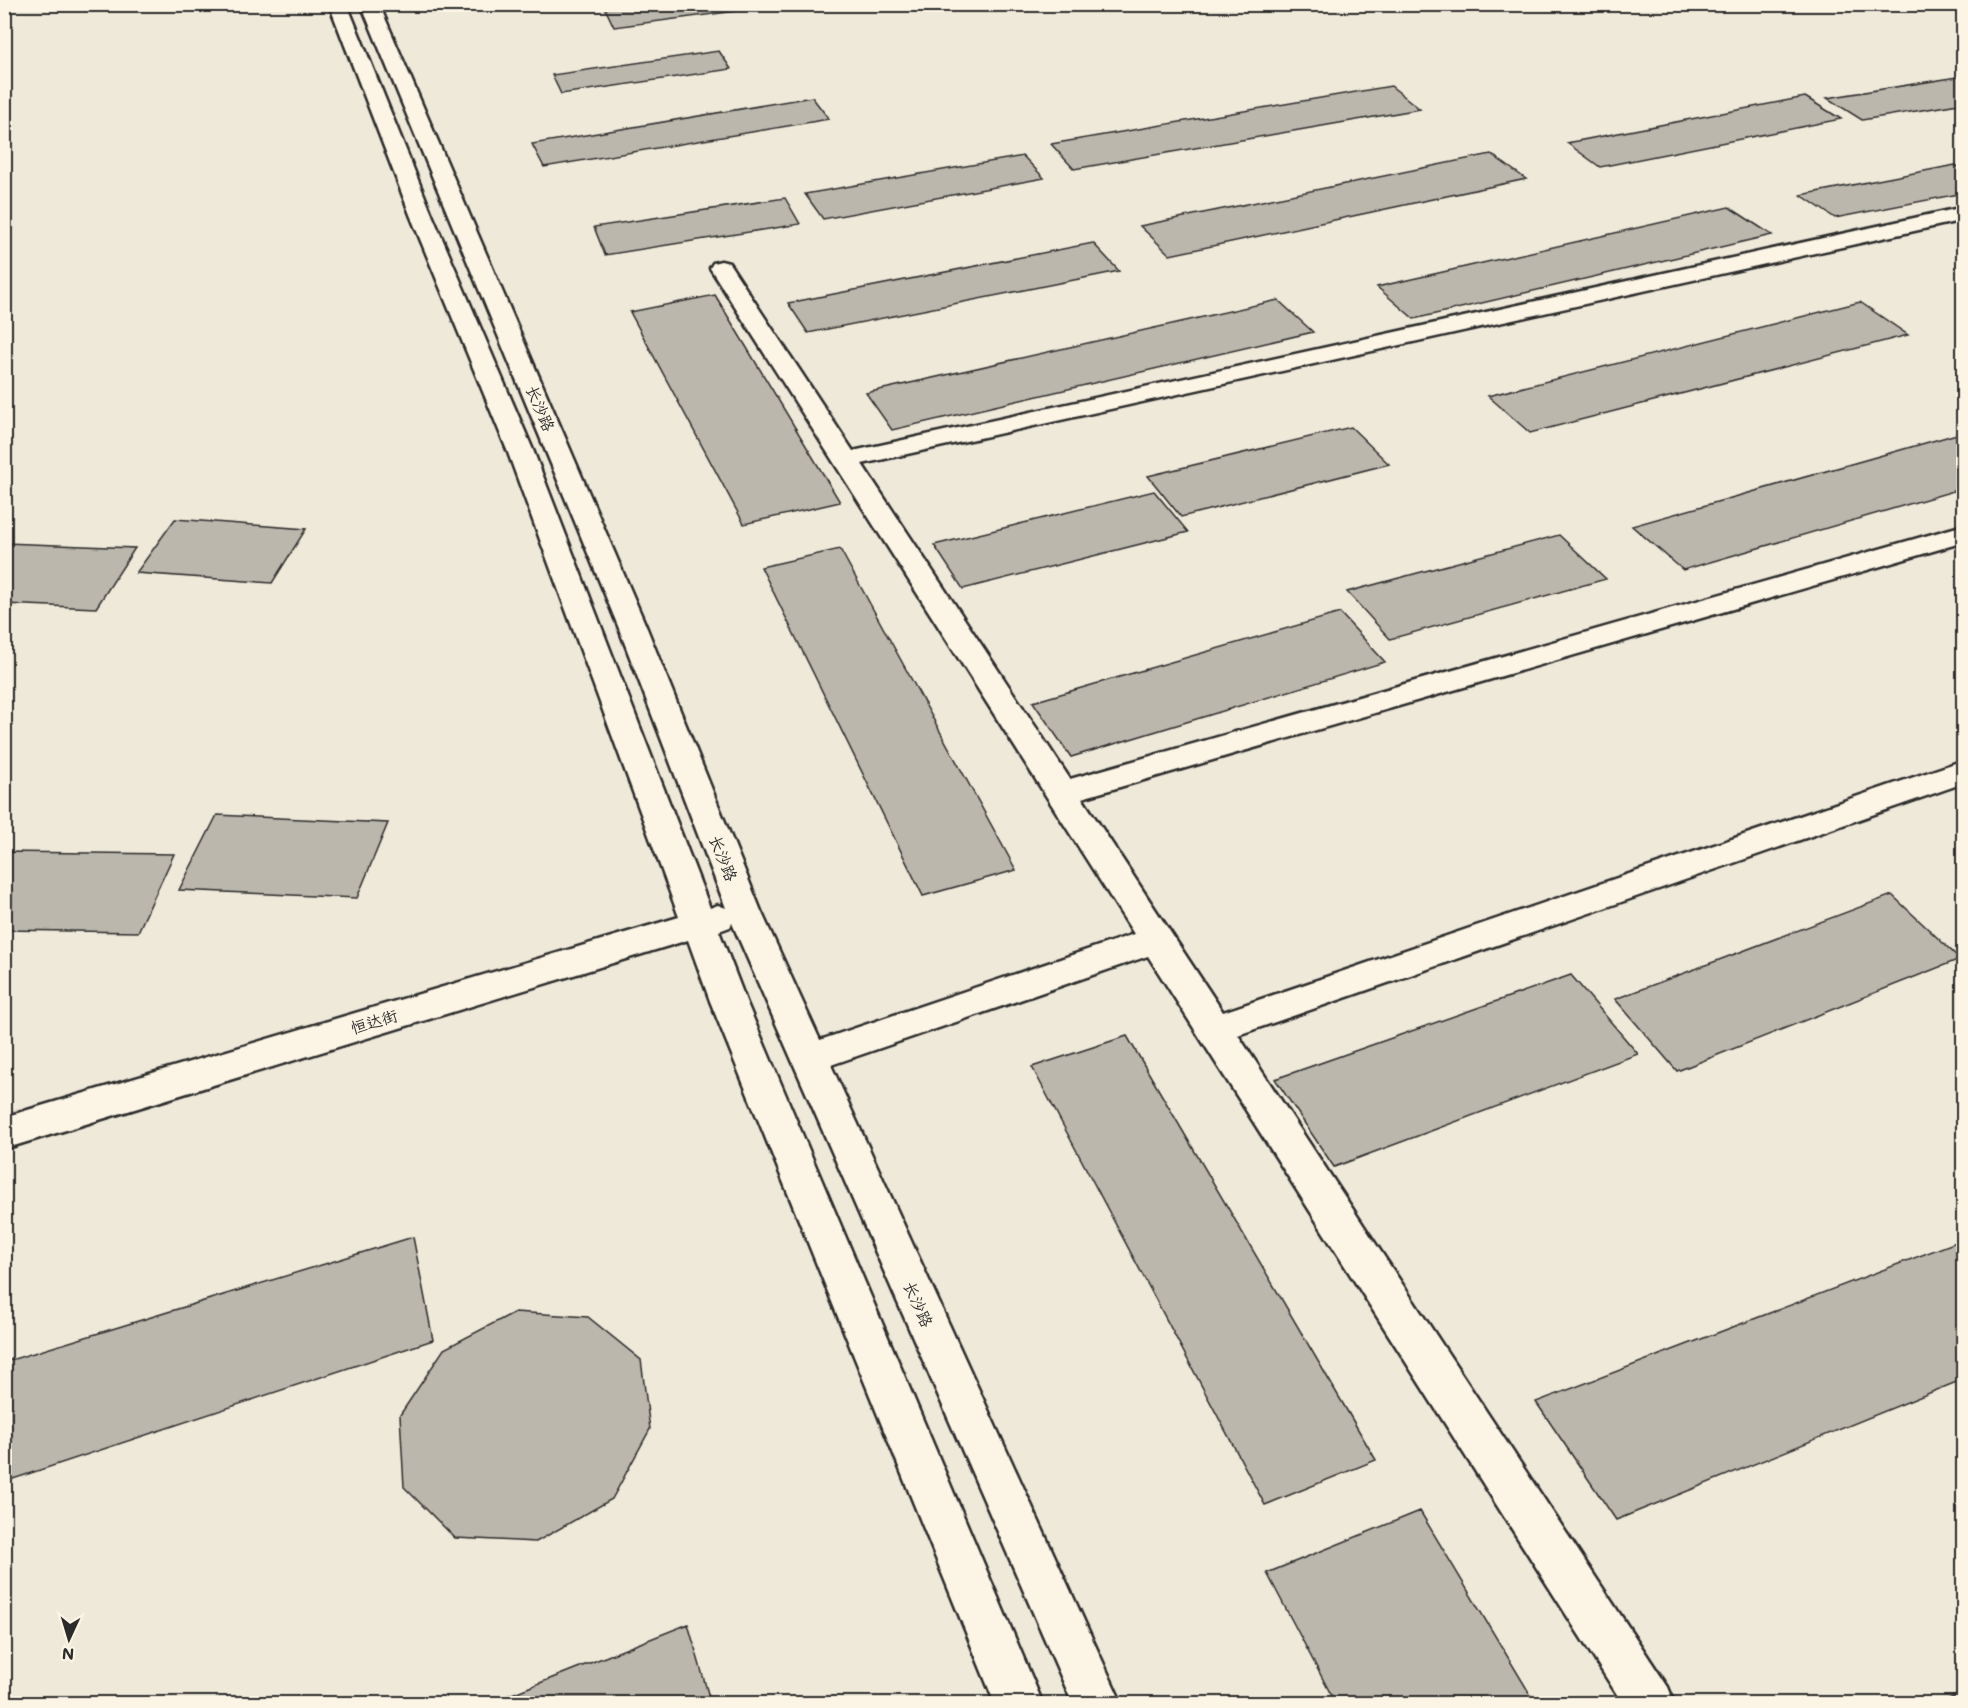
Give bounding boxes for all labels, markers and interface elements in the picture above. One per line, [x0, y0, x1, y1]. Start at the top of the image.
street label: 长沙路 [522, 382, 560, 434]
street label: 长沙路 [705, 832, 743, 884]
street label: 恒达街 [348, 1004, 400, 1038]
street label: 长沙路 [900, 1278, 938, 1330]
north arrow [39, 1609, 99, 1669]
text: N [61, 1644, 75, 1665]

